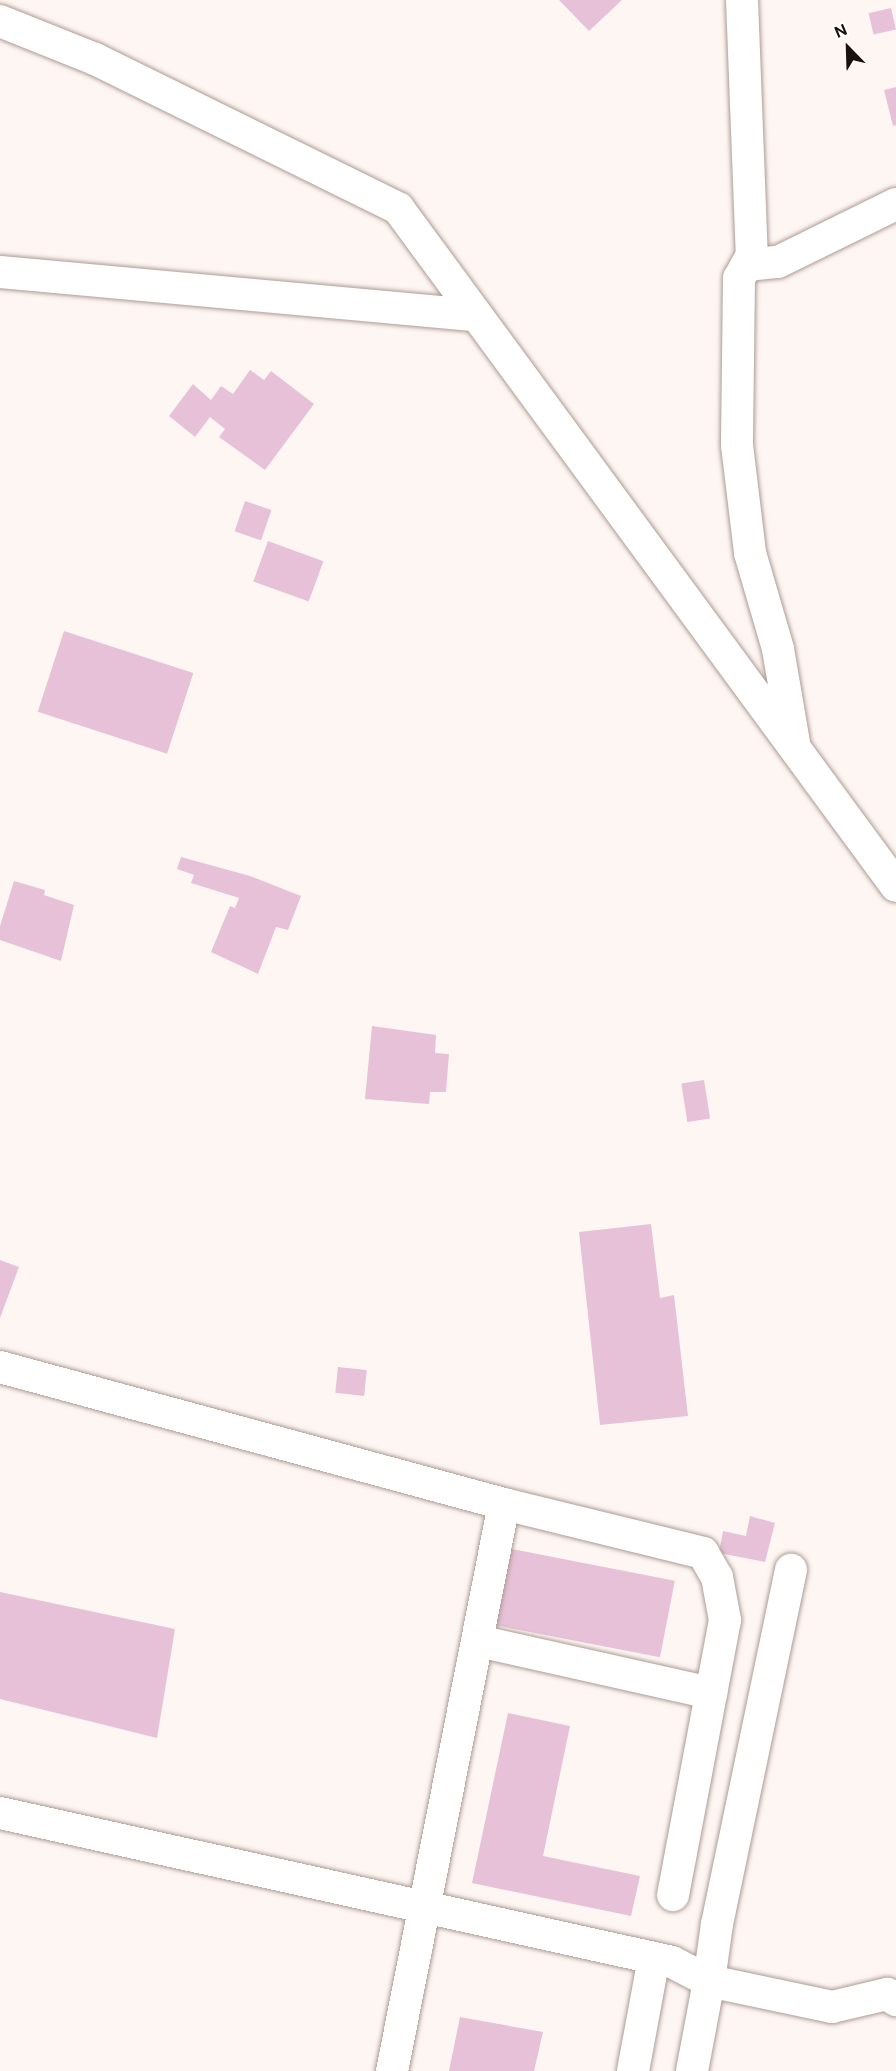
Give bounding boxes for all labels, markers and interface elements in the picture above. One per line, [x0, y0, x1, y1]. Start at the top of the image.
north arrow [818, 18, 878, 78]
text: N [831, 19, 850, 43]

